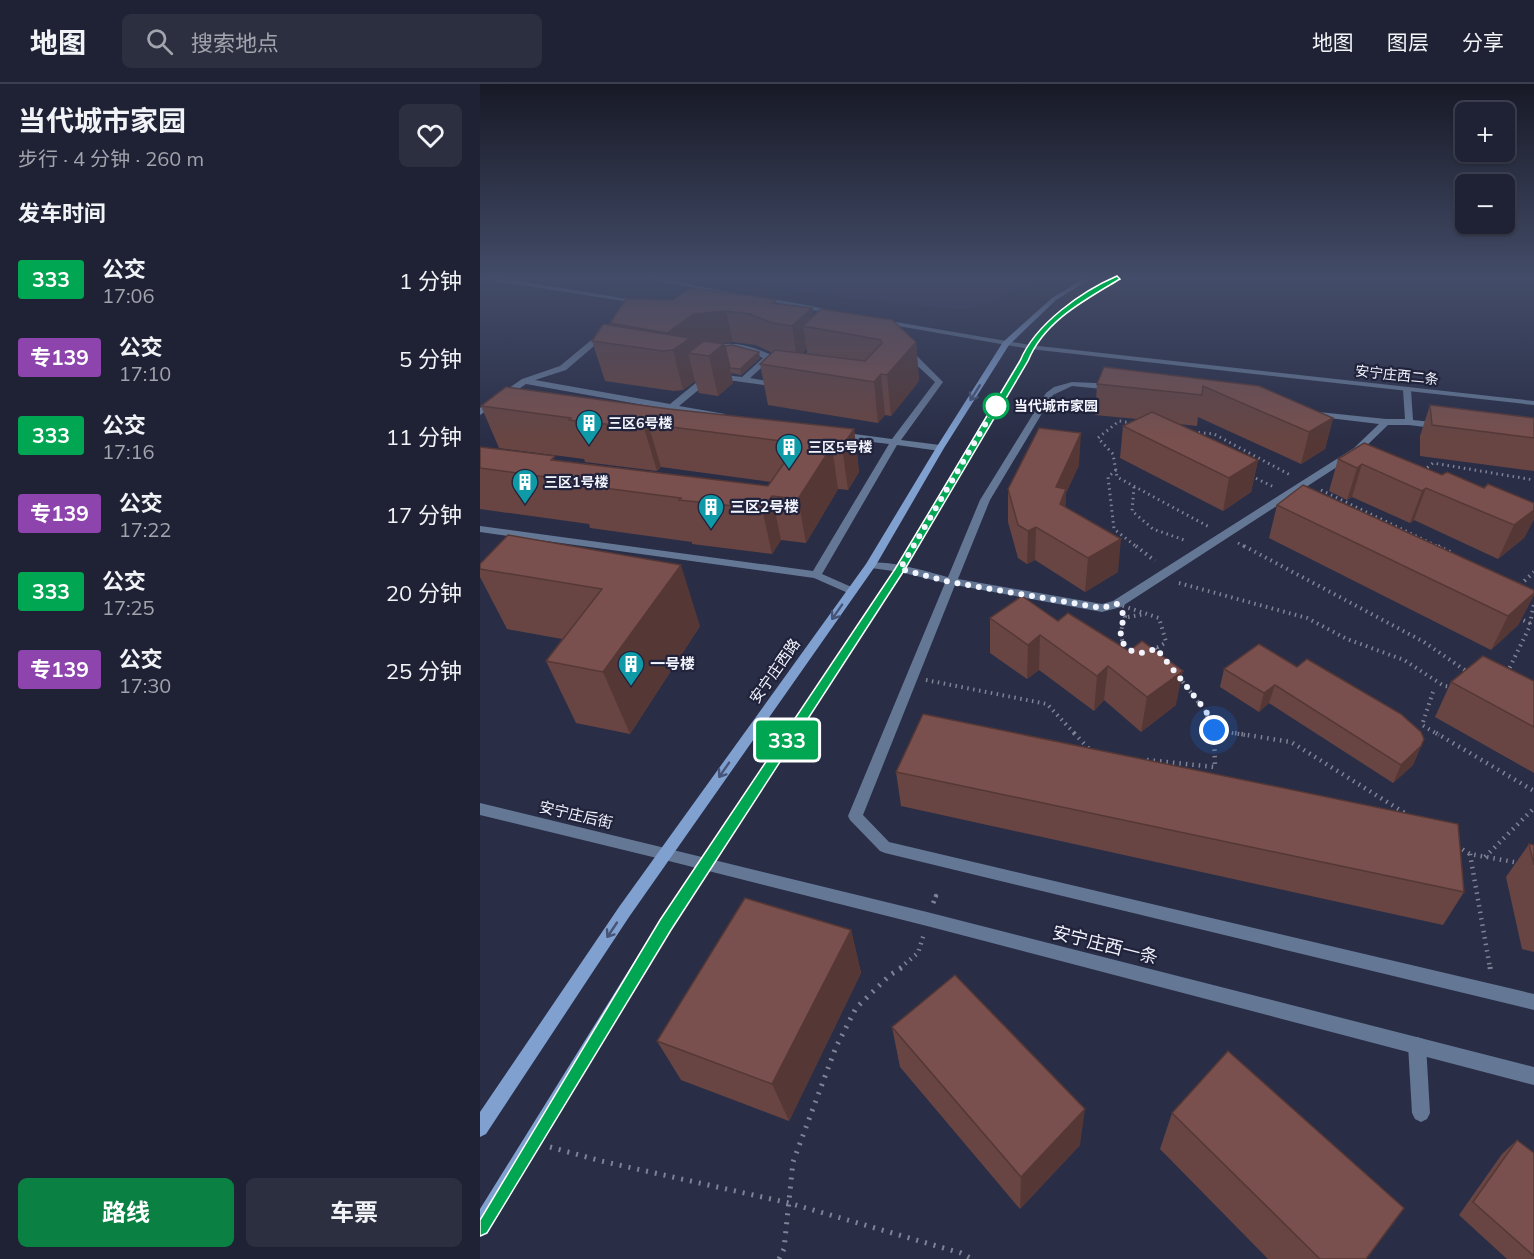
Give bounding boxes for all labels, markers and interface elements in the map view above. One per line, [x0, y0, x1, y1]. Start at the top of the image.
search box [122, 14, 542, 68]
text: 地图 [30, 25, 86, 60]
icon: search [143, 25, 176, 58]
text: 搜索地点 [191, 29, 279, 57]
text: 地图 [1312, 29, 1354, 55]
text: 图层 [1387, 29, 1429, 55]
text: 分享 [1462, 29, 1504, 55]
map controls [1455, 102, 1515, 234]
button: + [1455, 102, 1515, 162]
text: 当代城市家园 [18, 103, 186, 138]
button: heart [399, 104, 462, 167]
text: 步行 · 4 分钟 · 260 m [18, 146, 204, 171]
button: − [1455, 174, 1515, 234]
text: 发车时间 [18, 199, 106, 227]
text: 公交 [102, 255, 146, 283]
text: 333 [32, 266, 70, 292]
text: 1 分钟 [399, 267, 462, 295]
text: 17:06 [102, 283, 155, 308]
text: 公交 [119, 333, 163, 361]
text: 专139 [30, 344, 89, 370]
text: 5 分钟 [399, 345, 462, 373]
text: 17:10 [119, 361, 171, 386]
street label: 安宁庄西二条 [1354, 362, 1440, 388]
one-way arrow [968, 385, 981, 402]
marker: 当代城市家园 [983, 393, 1009, 419]
place label: 当代城市家园 [1014, 397, 1098, 415]
building icon: 三区6号楼 [574, 408, 604, 446]
text: 公交 [102, 411, 146, 439]
place label: 三区6号楼 [608, 414, 672, 432]
text: 333 [32, 422, 70, 448]
text: 11 分钟 [386, 423, 462, 451]
building icon: 三区5号楼 [774, 432, 804, 470]
place label: 三区5号楼 [808, 438, 872, 456]
text: 17:16 [102, 439, 155, 464]
building icon: 三区1号楼 [510, 467, 540, 505]
place label: 三区1号楼 [544, 473, 608, 491]
text: 公交 [119, 489, 163, 517]
building icon: 三区2号楼 [696, 492, 726, 530]
place label: 三区2号楼 [730, 497, 799, 516]
text: 专139 [30, 500, 89, 526]
text: 17 分钟 [386, 501, 462, 529]
text: 17:22 [119, 517, 171, 542]
text: 公交 [102, 567, 146, 595]
text: 333 [32, 578, 70, 604]
text: 20 分钟 [386, 579, 462, 607]
text: 17:25 [102, 595, 155, 620]
one-way arrow [831, 603, 843, 619]
street label: 安宁庄西路 [745, 635, 804, 707]
text: 公交 [119, 645, 163, 673]
building icon: 一号楼 [616, 649, 646, 687]
place label: 一号楼 [650, 654, 695, 673]
text: 专139 [30, 656, 89, 682]
text: 25 分钟 [386, 657, 462, 685]
text: 17:30 [119, 673, 171, 698]
your location [1199, 715, 1229, 745]
line badge: 333 [752, 720, 822, 760]
text: 333 [768, 727, 806, 753]
one-way arrow [718, 762, 730, 778]
street label: 安宁庄后街 [537, 797, 615, 832]
street label: 安宁庄西一条 [1050, 920, 1160, 969]
one-way arrow [606, 921, 618, 937]
button: 路线 [18, 1178, 234, 1247]
button: 车票 [246, 1178, 462, 1247]

